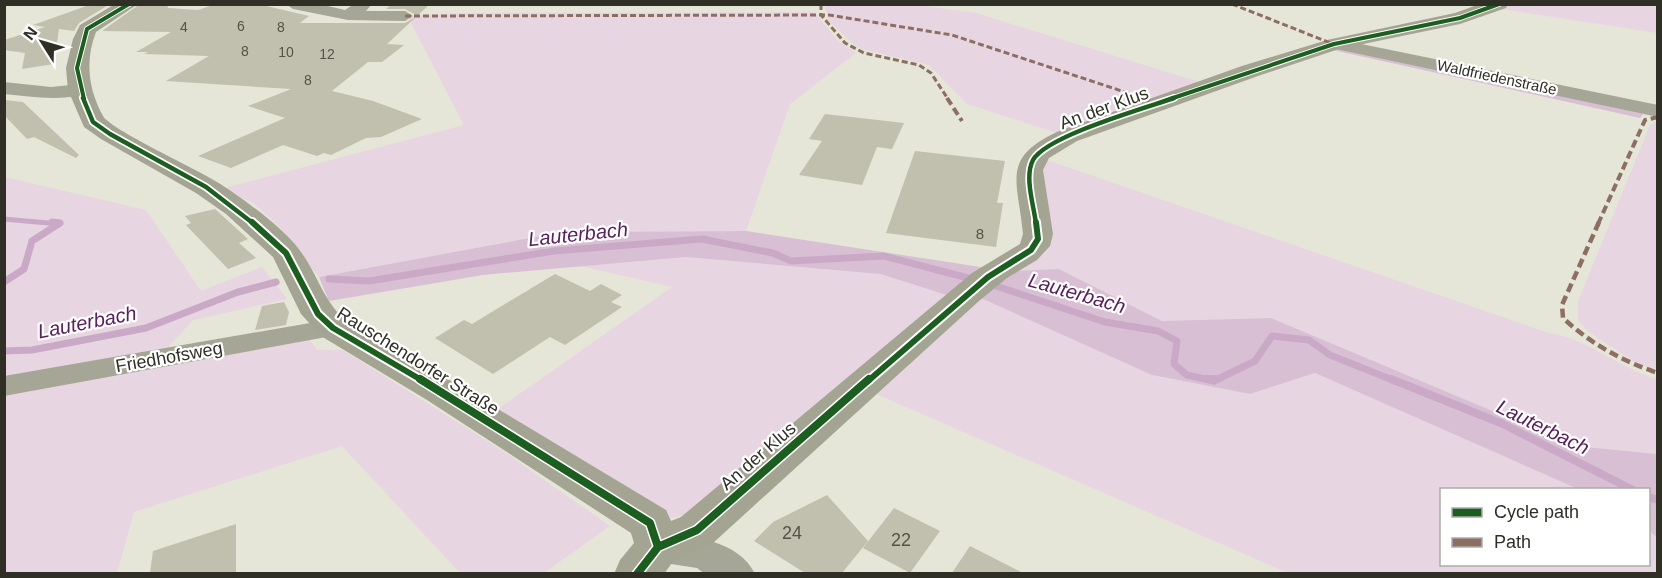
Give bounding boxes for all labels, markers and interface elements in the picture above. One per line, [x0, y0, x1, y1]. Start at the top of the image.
north arrow [12, 12, 72, 72]
house number: 6 [237, 18, 245, 34]
house number: 4 [180, 19, 188, 35]
house number: 8 [277, 19, 285, 35]
text: N [20, 24, 41, 43]
house number: 8 [241, 43, 249, 59]
house number: 10 [278, 44, 294, 60]
house number: 12 [319, 46, 335, 62]
street label: Waldfriedenstraße [1436, 56, 1558, 98]
house number: 8 [304, 72, 312, 88]
street label: An der Klus [1057, 83, 1151, 133]
water label: Lauterbach [527, 218, 629, 250]
house number: 8 [976, 225, 984, 242]
water label: Lauterbach [1026, 269, 1128, 317]
water label: Lauterbach [36, 302, 138, 342]
street label: Rauschendorfer Straße [333, 303, 503, 419]
street label: Friedhofsweg [114, 338, 224, 376]
water label: Lauterbach [1493, 395, 1593, 459]
street label: An der Klus [716, 418, 800, 494]
legend [1440, 488, 1650, 566]
text: Cycle path [1494, 502, 1579, 522]
house number: 24 [782, 523, 802, 543]
house number: 22 [891, 530, 911, 550]
text: Path [1494, 532, 1531, 552]

